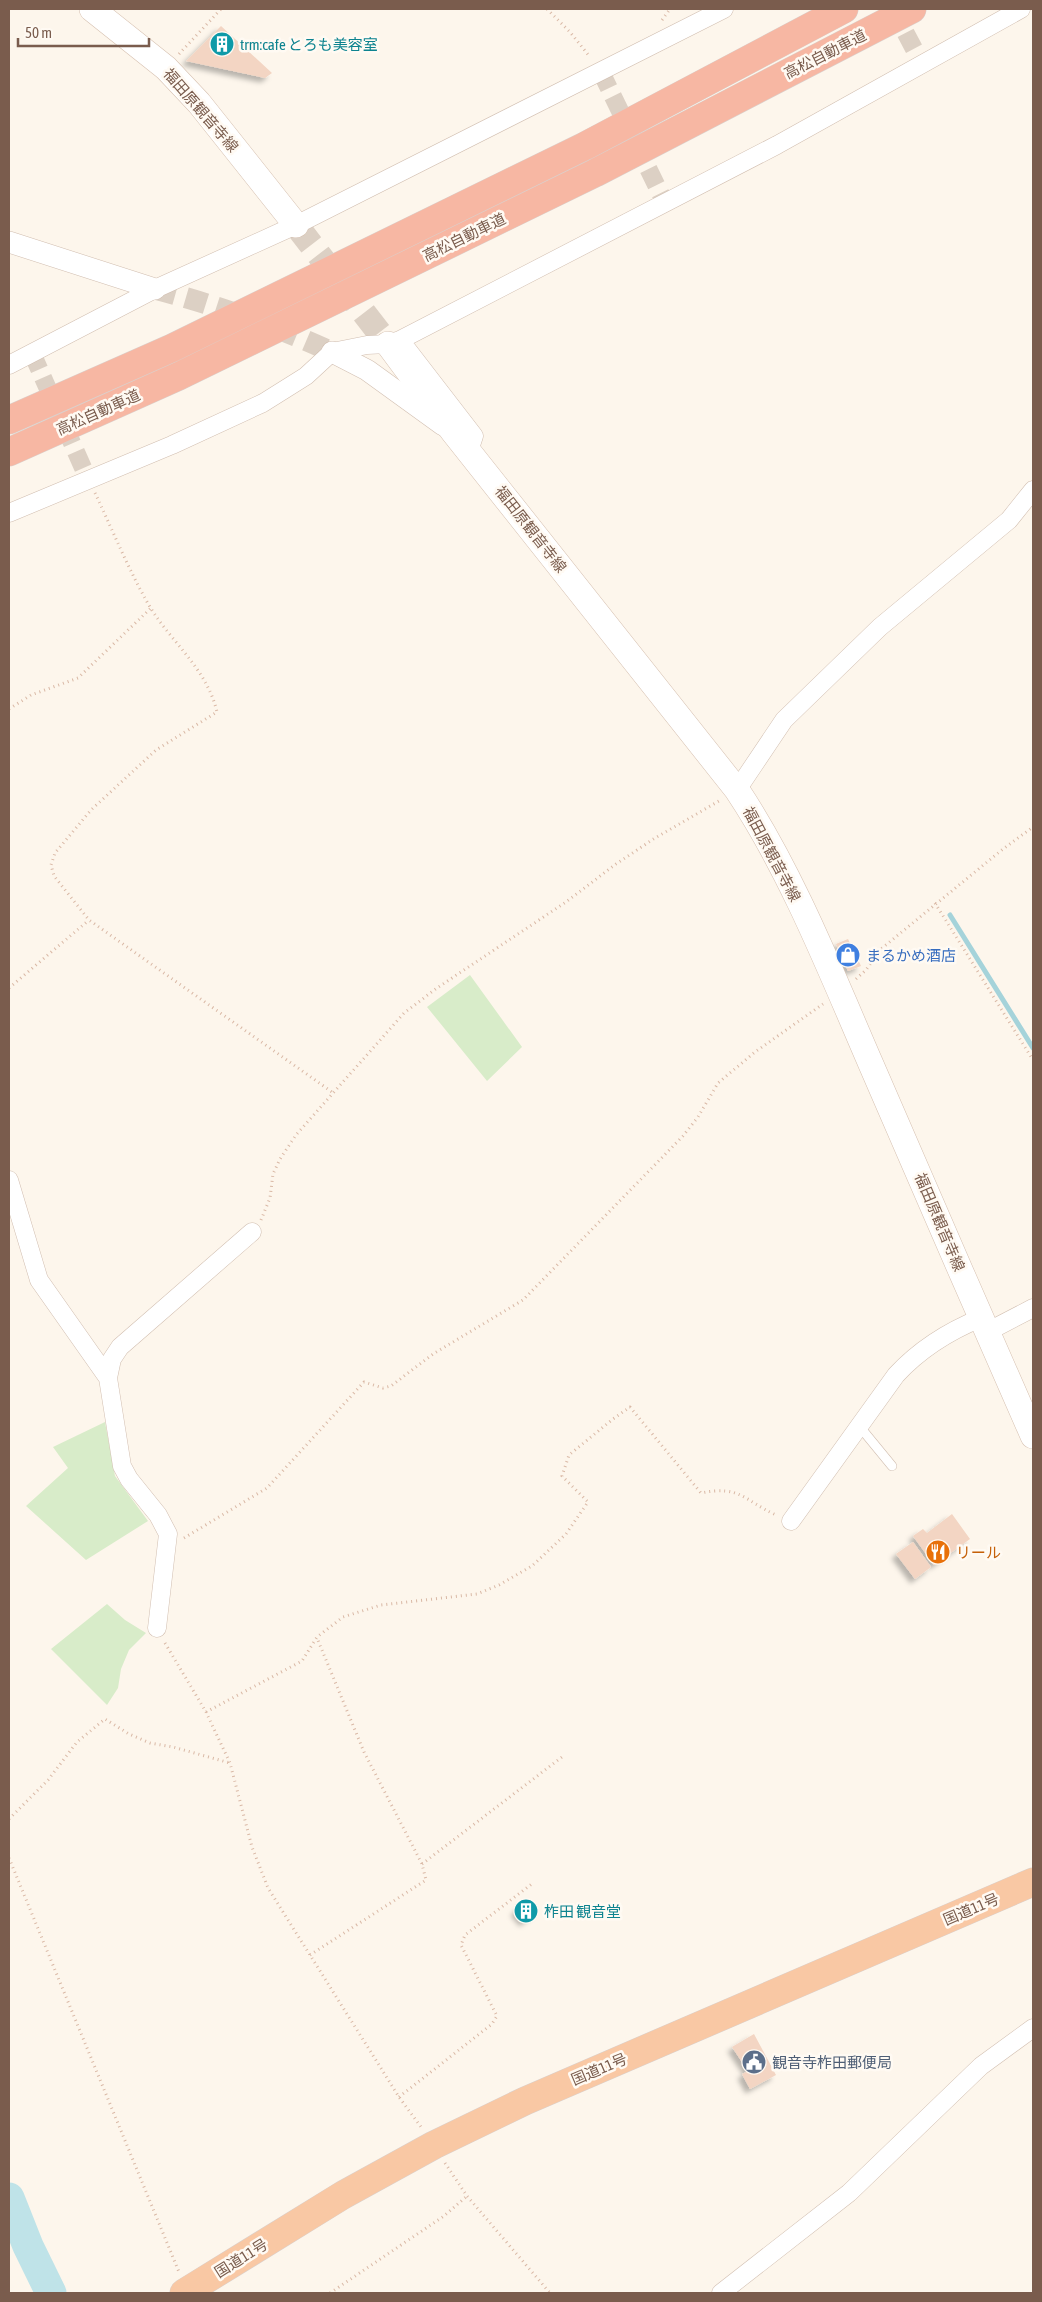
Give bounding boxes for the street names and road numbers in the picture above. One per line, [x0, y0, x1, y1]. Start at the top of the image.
street label: 高松自動車道 [781, 26, 869, 82]
street label: 福田原観音寺線 [160, 65, 242, 155]
street label: 高松自動車道 [420, 210, 508, 264]
street label: 高松自動車道 [53, 386, 143, 438]
street label: 福田原観音寺線 [492, 482, 570, 576]
street label: 福田原観音寺線 [740, 804, 804, 904]
street label: 福田原観音寺線 [912, 1170, 968, 1274]
street label: 国道11号 [940, 1890, 1002, 1928]
street label: 国道11号 [568, 2050, 630, 2088]
street label: 国道11号 [211, 2235, 271, 2281]

